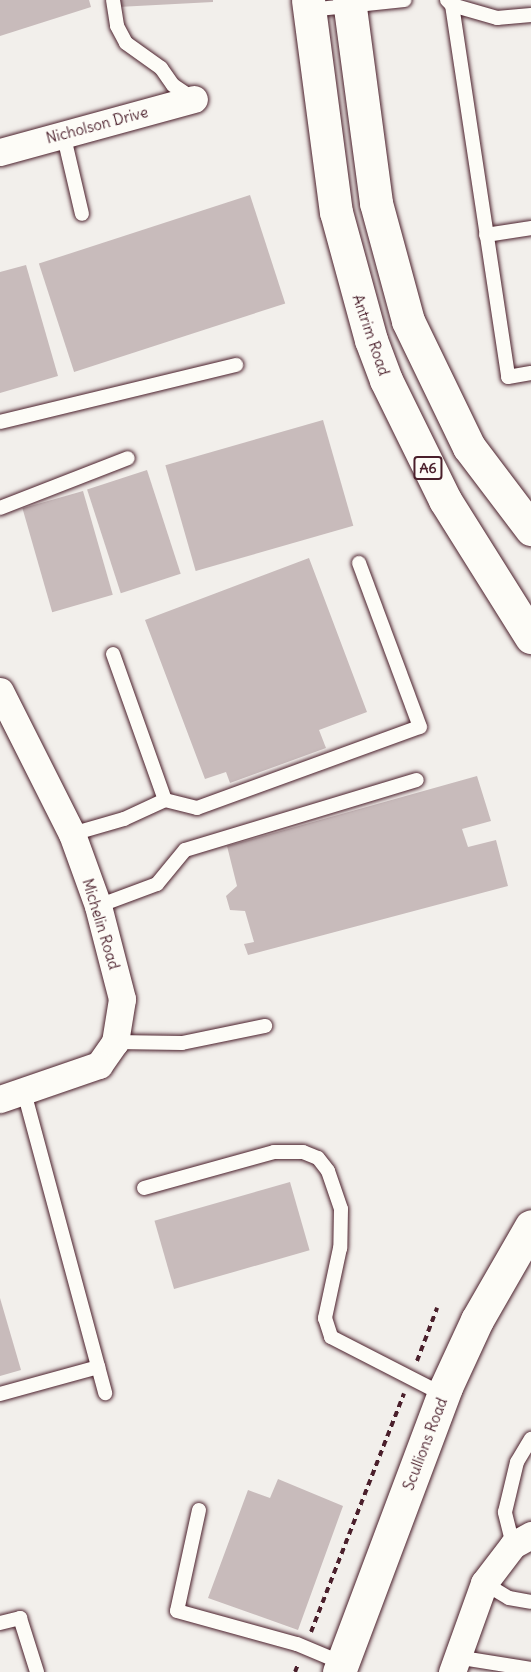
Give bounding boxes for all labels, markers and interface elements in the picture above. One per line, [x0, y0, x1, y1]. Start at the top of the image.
street label: Nicholson Drive [44, 103, 150, 147]
street label: Antrim Road [349, 292, 393, 378]
road number: A6 [413, 457, 443, 479]
street label: Michelin Road [79, 876, 123, 972]
street label: Scullions Road [399, 1395, 451, 1493]

